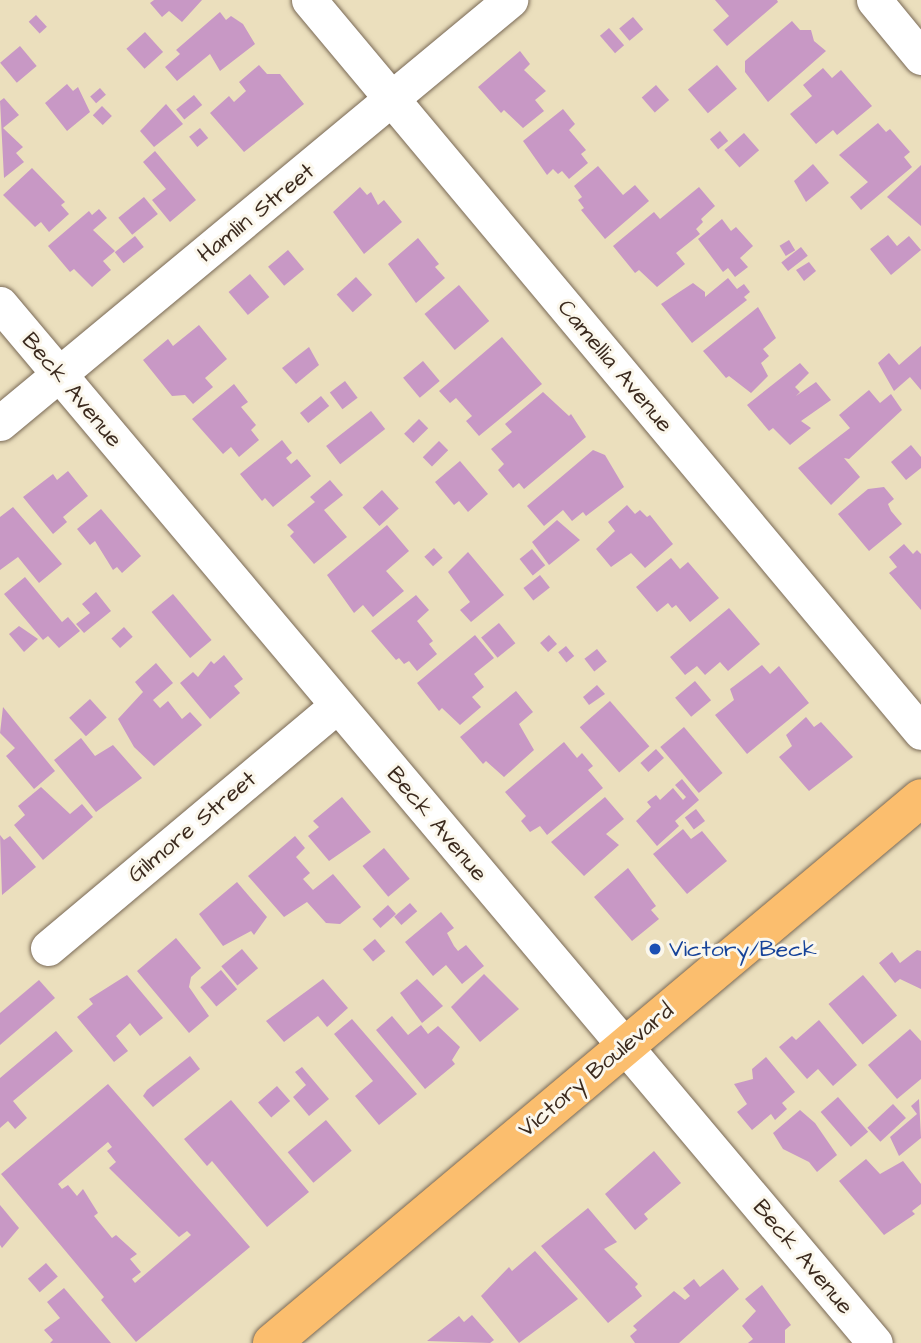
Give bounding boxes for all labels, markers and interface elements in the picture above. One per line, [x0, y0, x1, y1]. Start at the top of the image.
street label: Hamlin Street [192, 158, 320, 268]
street label: Camellia Avenue [552, 294, 678, 438]
street label: Beck Avenue [16, 327, 128, 453]
street label: Beck Avenue [381, 761, 493, 887]
street label: Gilmore Street [122, 765, 262, 889]
place label: Victory/Beck [669, 935, 817, 963]
marker: Victory/Beck [647, 941, 663, 957]
street label: Victory Boulevard [513, 997, 679, 1143]
street label: Beck Avenue [747, 1194, 859, 1320]

